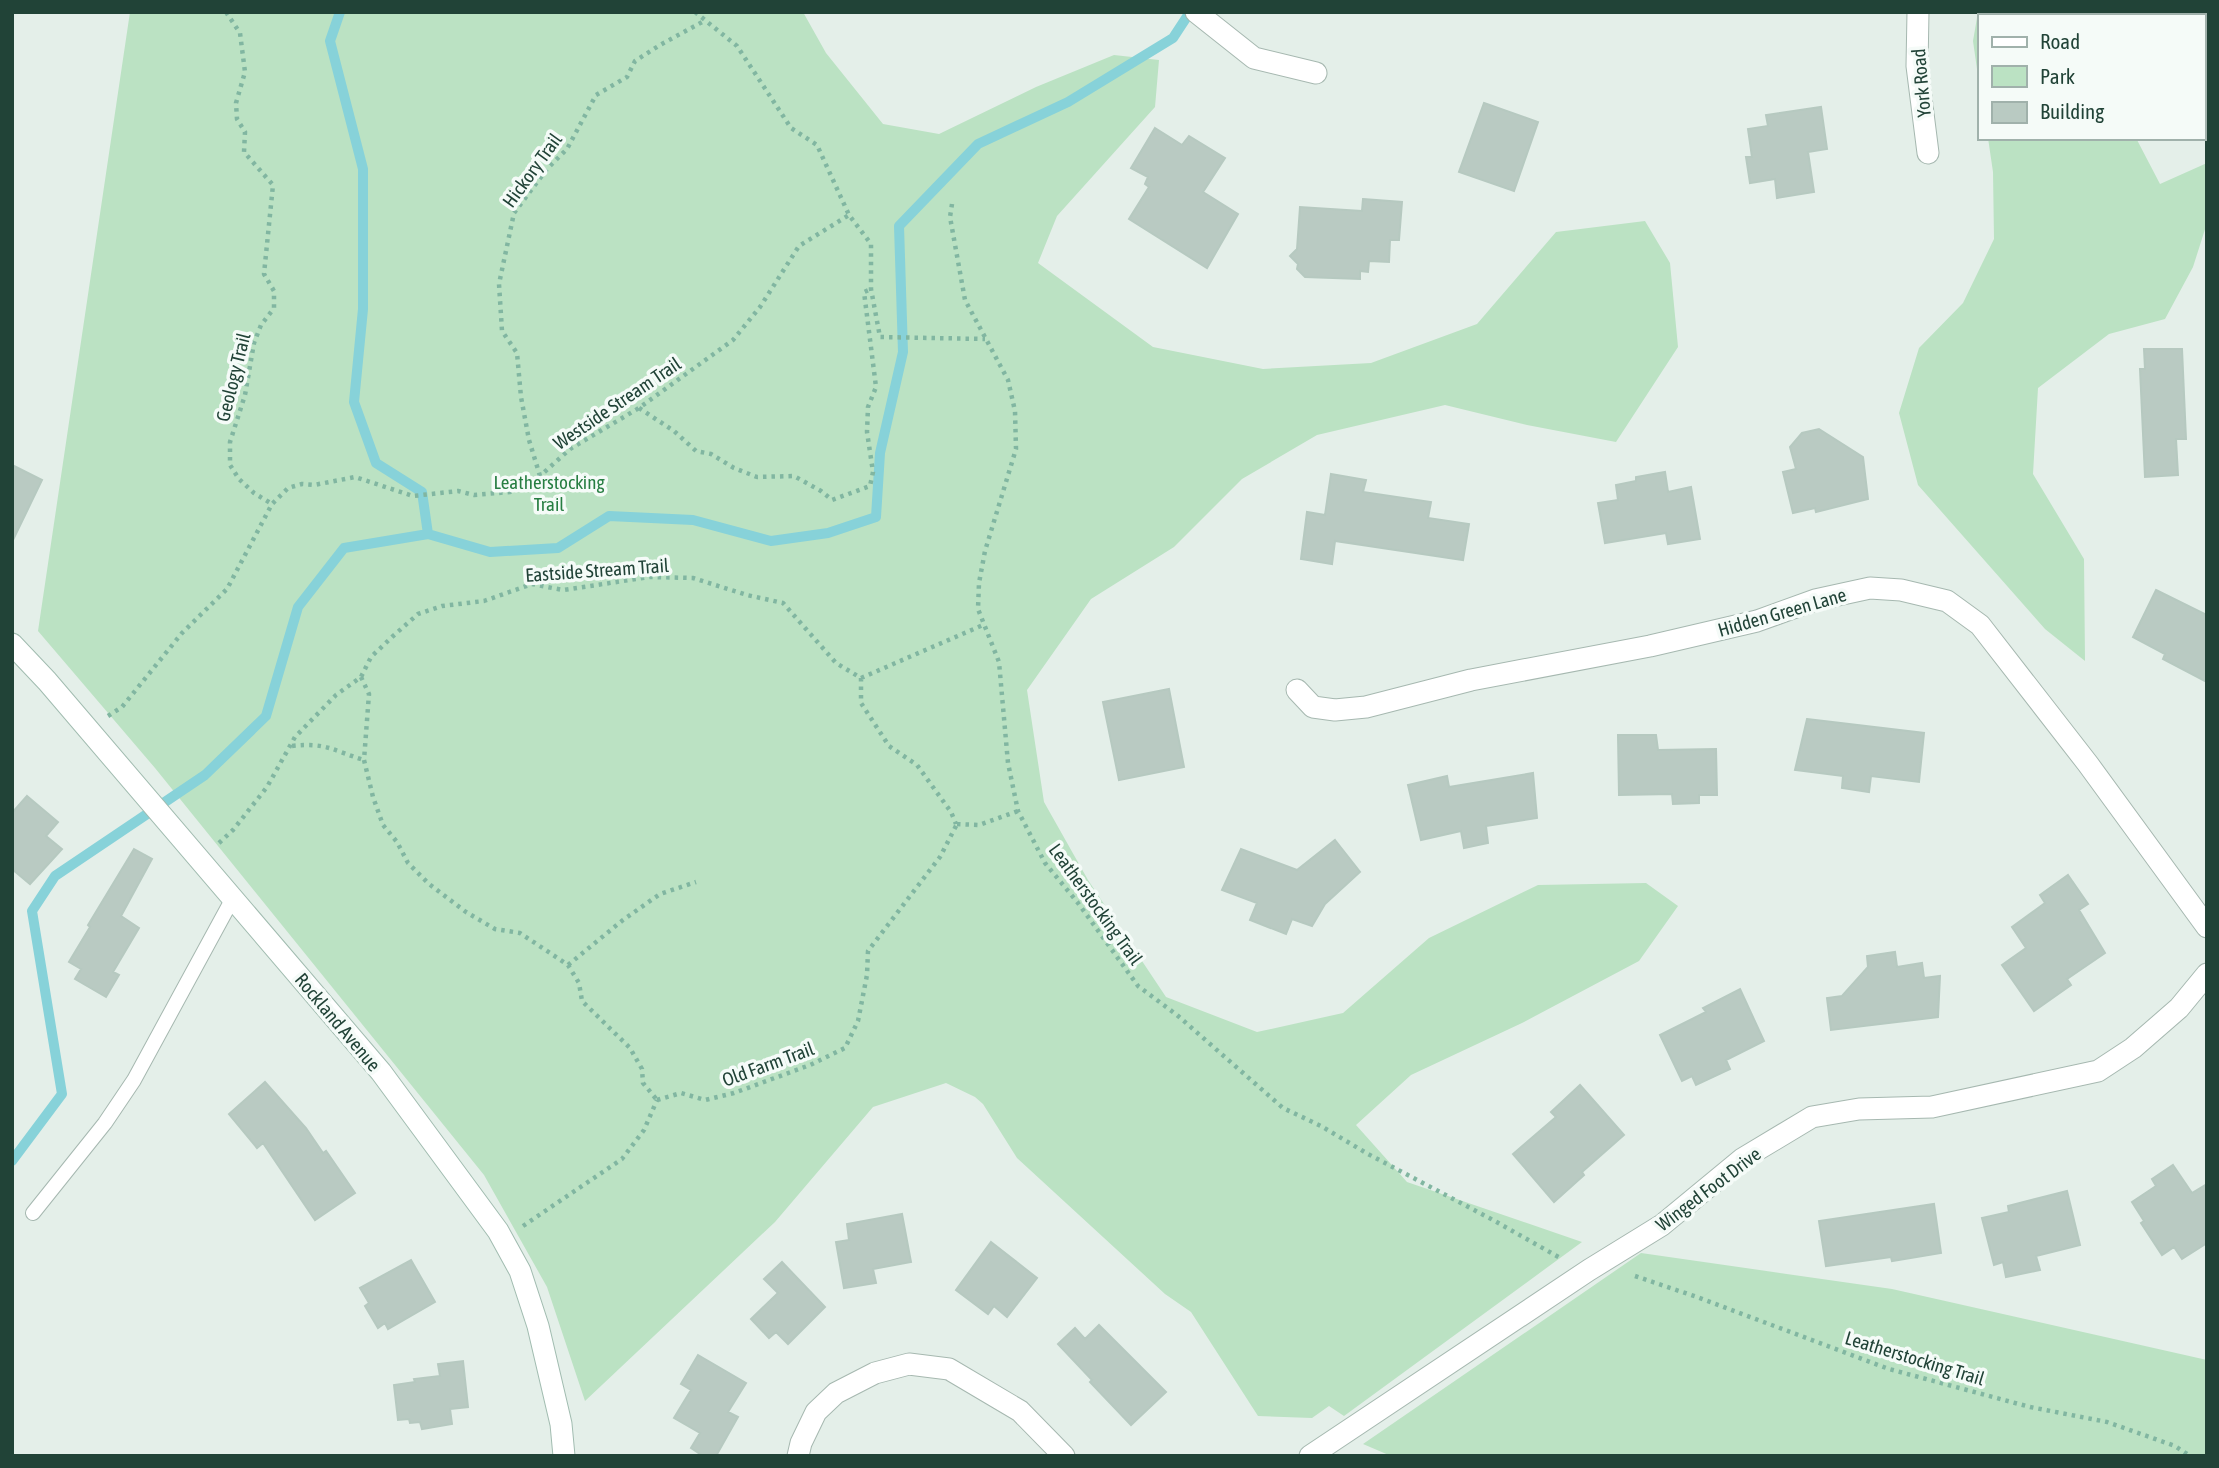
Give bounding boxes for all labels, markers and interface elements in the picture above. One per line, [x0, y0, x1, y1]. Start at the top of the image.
legend [1978, 14, 2205, 140]
text: Road [2040, 29, 2080, 53]
street label: York Road [1907, 48, 1935, 118]
text: Park [2040, 64, 2075, 88]
text: Building [2040, 99, 2104, 123]
street label: Hickory Trail [498, 129, 566, 211]
street label: Geology Trail [211, 330, 255, 424]
street label: Westside Stream Trail [549, 352, 685, 454]
park label: Leatherstocking Trail [493, 471, 605, 515]
street label: Eastside Stream Trail [524, 554, 670, 586]
street label: Hidden Green Lane [1715, 583, 1849, 641]
street label: Leatherstocking Trail [1045, 839, 1147, 969]
street label: Rockland Avenue [291, 969, 385, 1075]
street label: Old Farm Trail [719, 1037, 817, 1091]
street label: Winged Foot Drive [1651, 1142, 1765, 1236]
street label: Leatherstocking Trail [1843, 1326, 1987, 1390]

